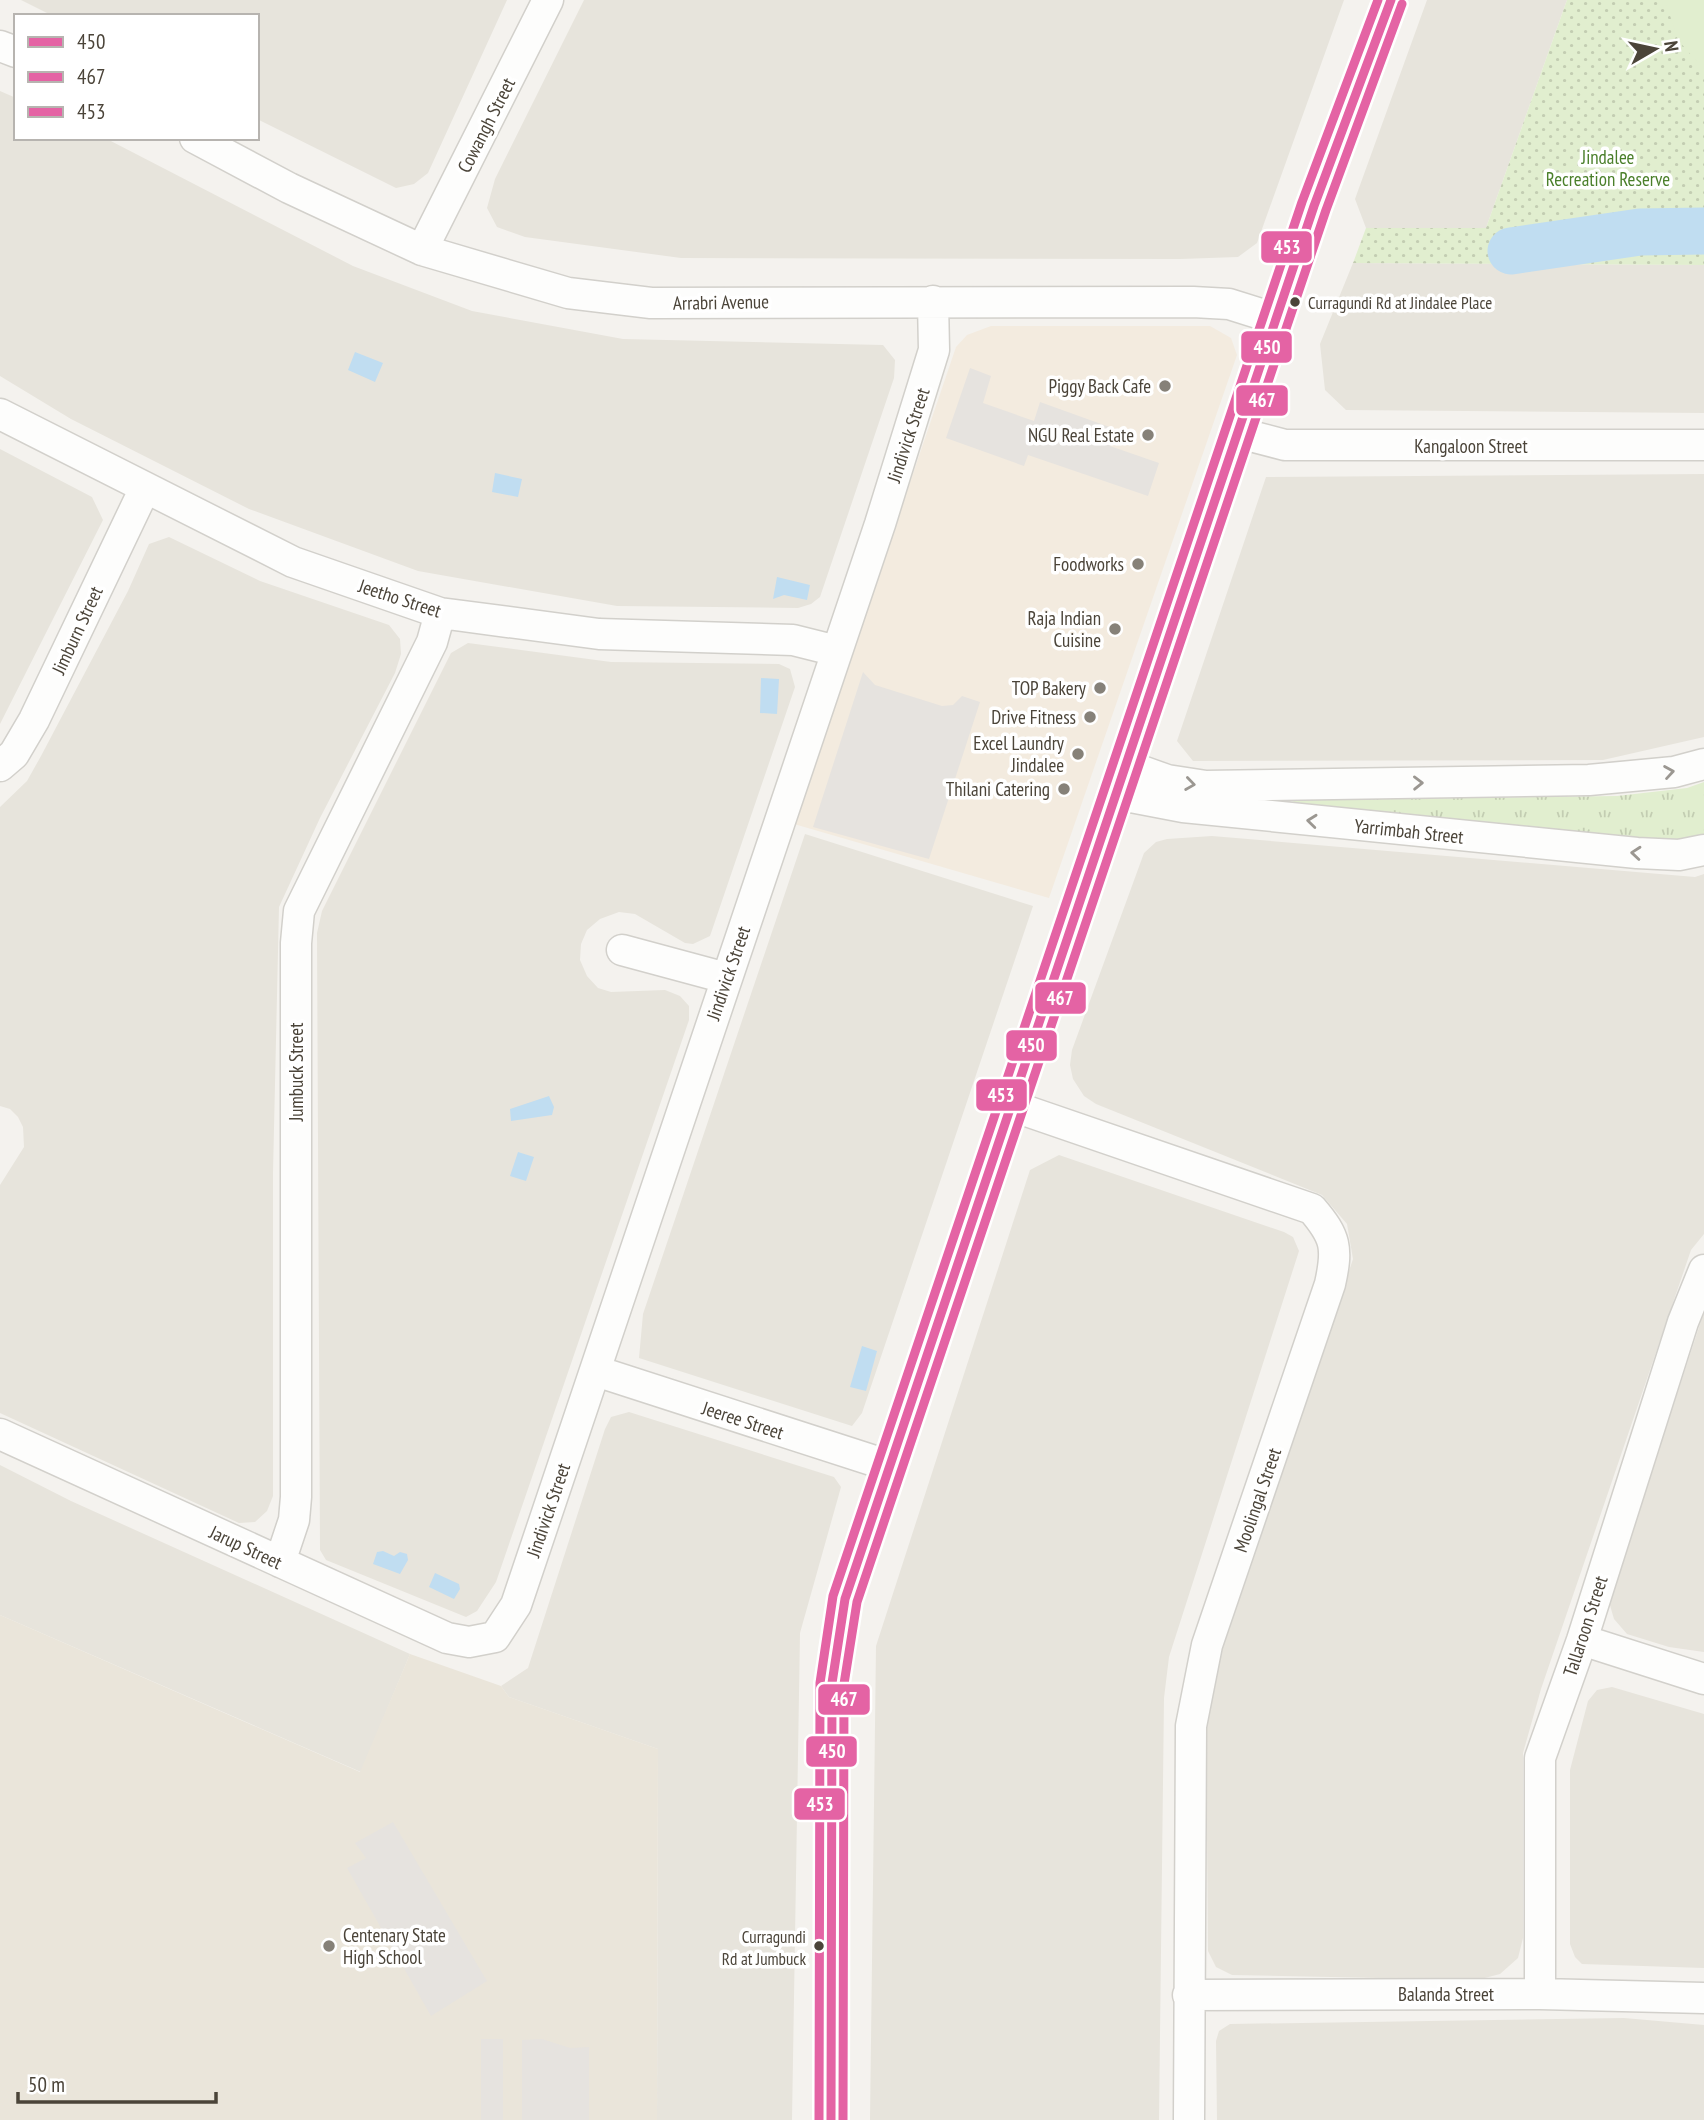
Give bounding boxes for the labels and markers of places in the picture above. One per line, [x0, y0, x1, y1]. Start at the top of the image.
place label: Curragundi Rd at Jindalee Place [1308, 292, 1492, 314]
marker: Curragundi Rd at Jindalee Place [1288, 295, 1302, 309]
place label: Piggy Back Cafe [1048, 374, 1151, 398]
marker: Piggy Back Cafe [1157, 378, 1173, 394]
place label: NGU Real Estate [1028, 423, 1134, 447]
marker: NGU Real Estate [1140, 427, 1156, 443]
place label: Foodworks [1053, 552, 1124, 576]
marker: Foodworks [1130, 556, 1146, 572]
place label: Raja Indian Cuisine [1028, 606, 1101, 652]
marker: Raja Indian Cuisine [1107, 621, 1123, 637]
place label: TOP Bakery [1012, 676, 1087, 700]
marker: TOP Bakery [1092, 680, 1108, 696]
place label: Drive Fitness [991, 705, 1076, 729]
marker: Drive Fitness [1082, 709, 1098, 725]
place label: Excel Laundry Jindalee [973, 731, 1065, 777]
marker: Excel Laundry Jindalee [1070, 746, 1086, 762]
place label: Thilani Catering [946, 777, 1050, 801]
marker: Thilani Catering [1056, 781, 1072, 797]
place label: Centenary State High School [343, 1923, 446, 1969]
place label: Curragundi Rd at Jumbuck [722, 1926, 806, 1970]
marker: Centenary State High School [321, 1938, 337, 1954]
marker: Curragundi Rd at Jumbuck [812, 1939, 826, 1953]

